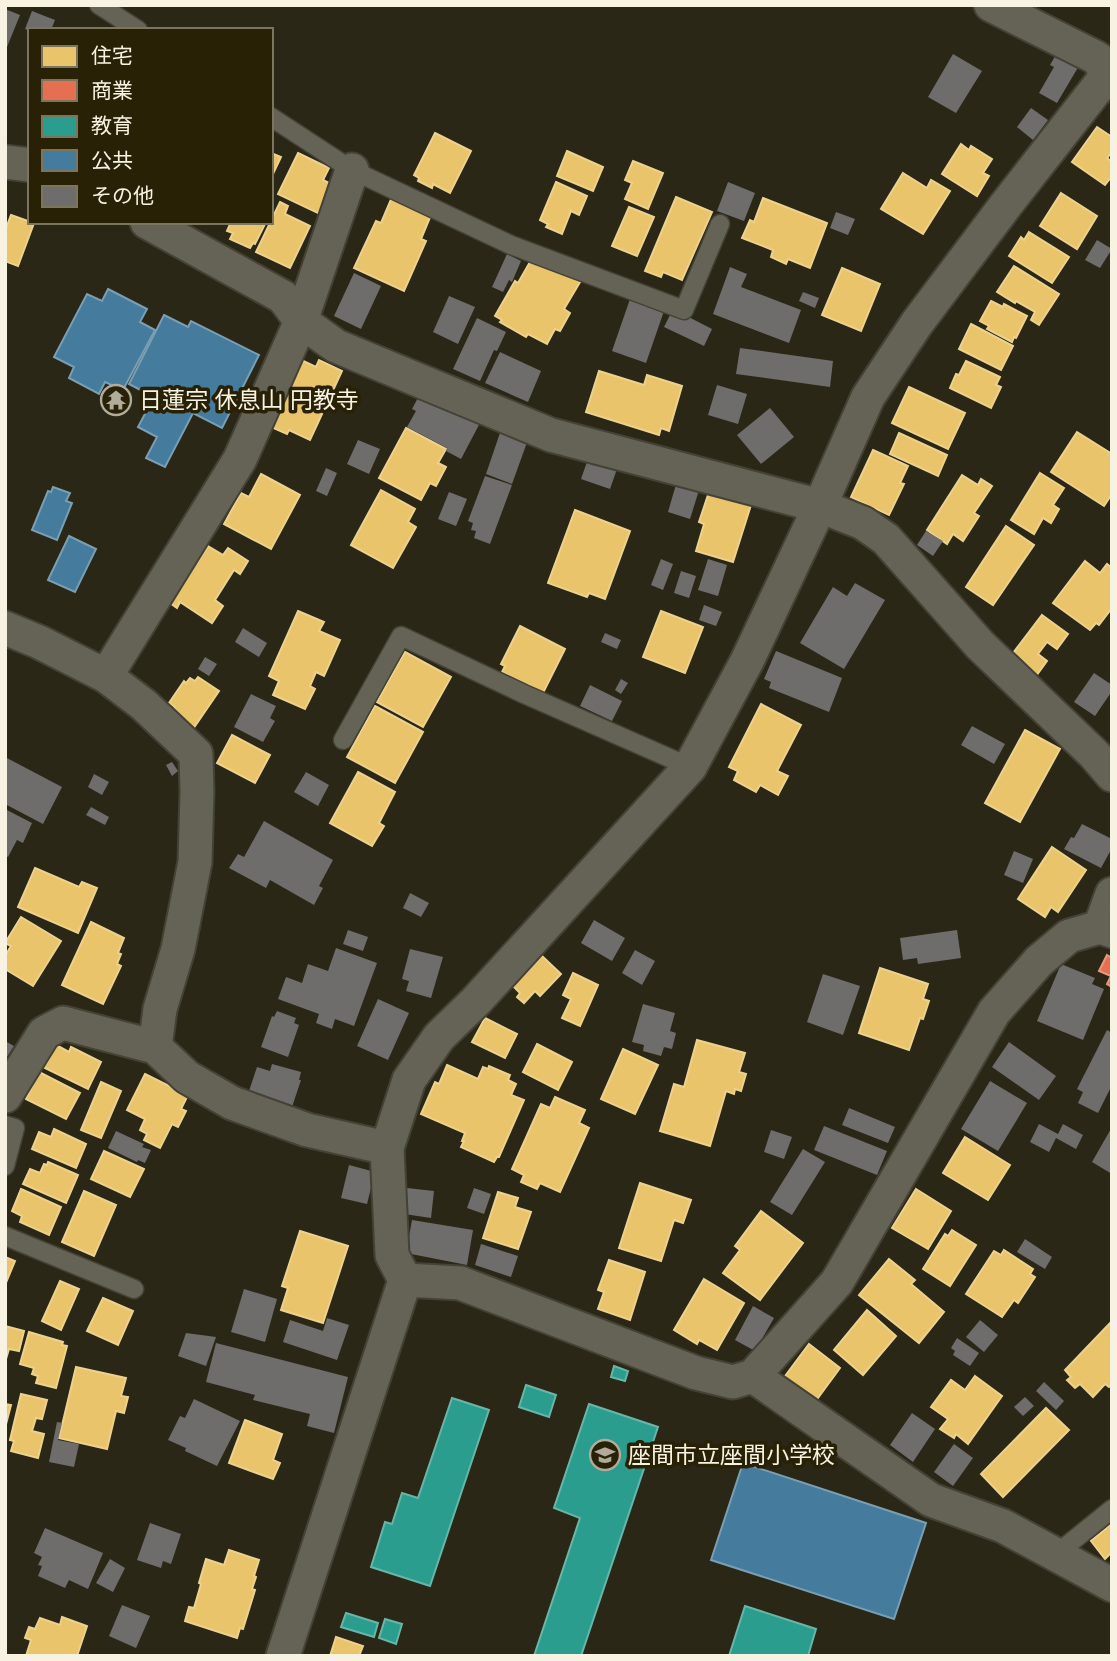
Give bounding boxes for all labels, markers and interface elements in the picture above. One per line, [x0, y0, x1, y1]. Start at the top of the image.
legend [28, 28, 273, 224]
text: 住宅 [91, 43, 133, 68]
text: 商業 [91, 78, 133, 103]
text: 教育 [91, 113, 133, 138]
text: 公共 [91, 148, 133, 173]
text: その他 [91, 183, 154, 208]
temple icon: 日蓮宗 休息山 円教寺 [99, 383, 133, 417]
place label: 日蓮宗 休息山 円教寺 [139, 386, 359, 414]
school or university icon: 座間市立座間小学校 [588, 1438, 622, 1472]
place label: 座間市立座間小学校 [628, 1441, 835, 1469]

